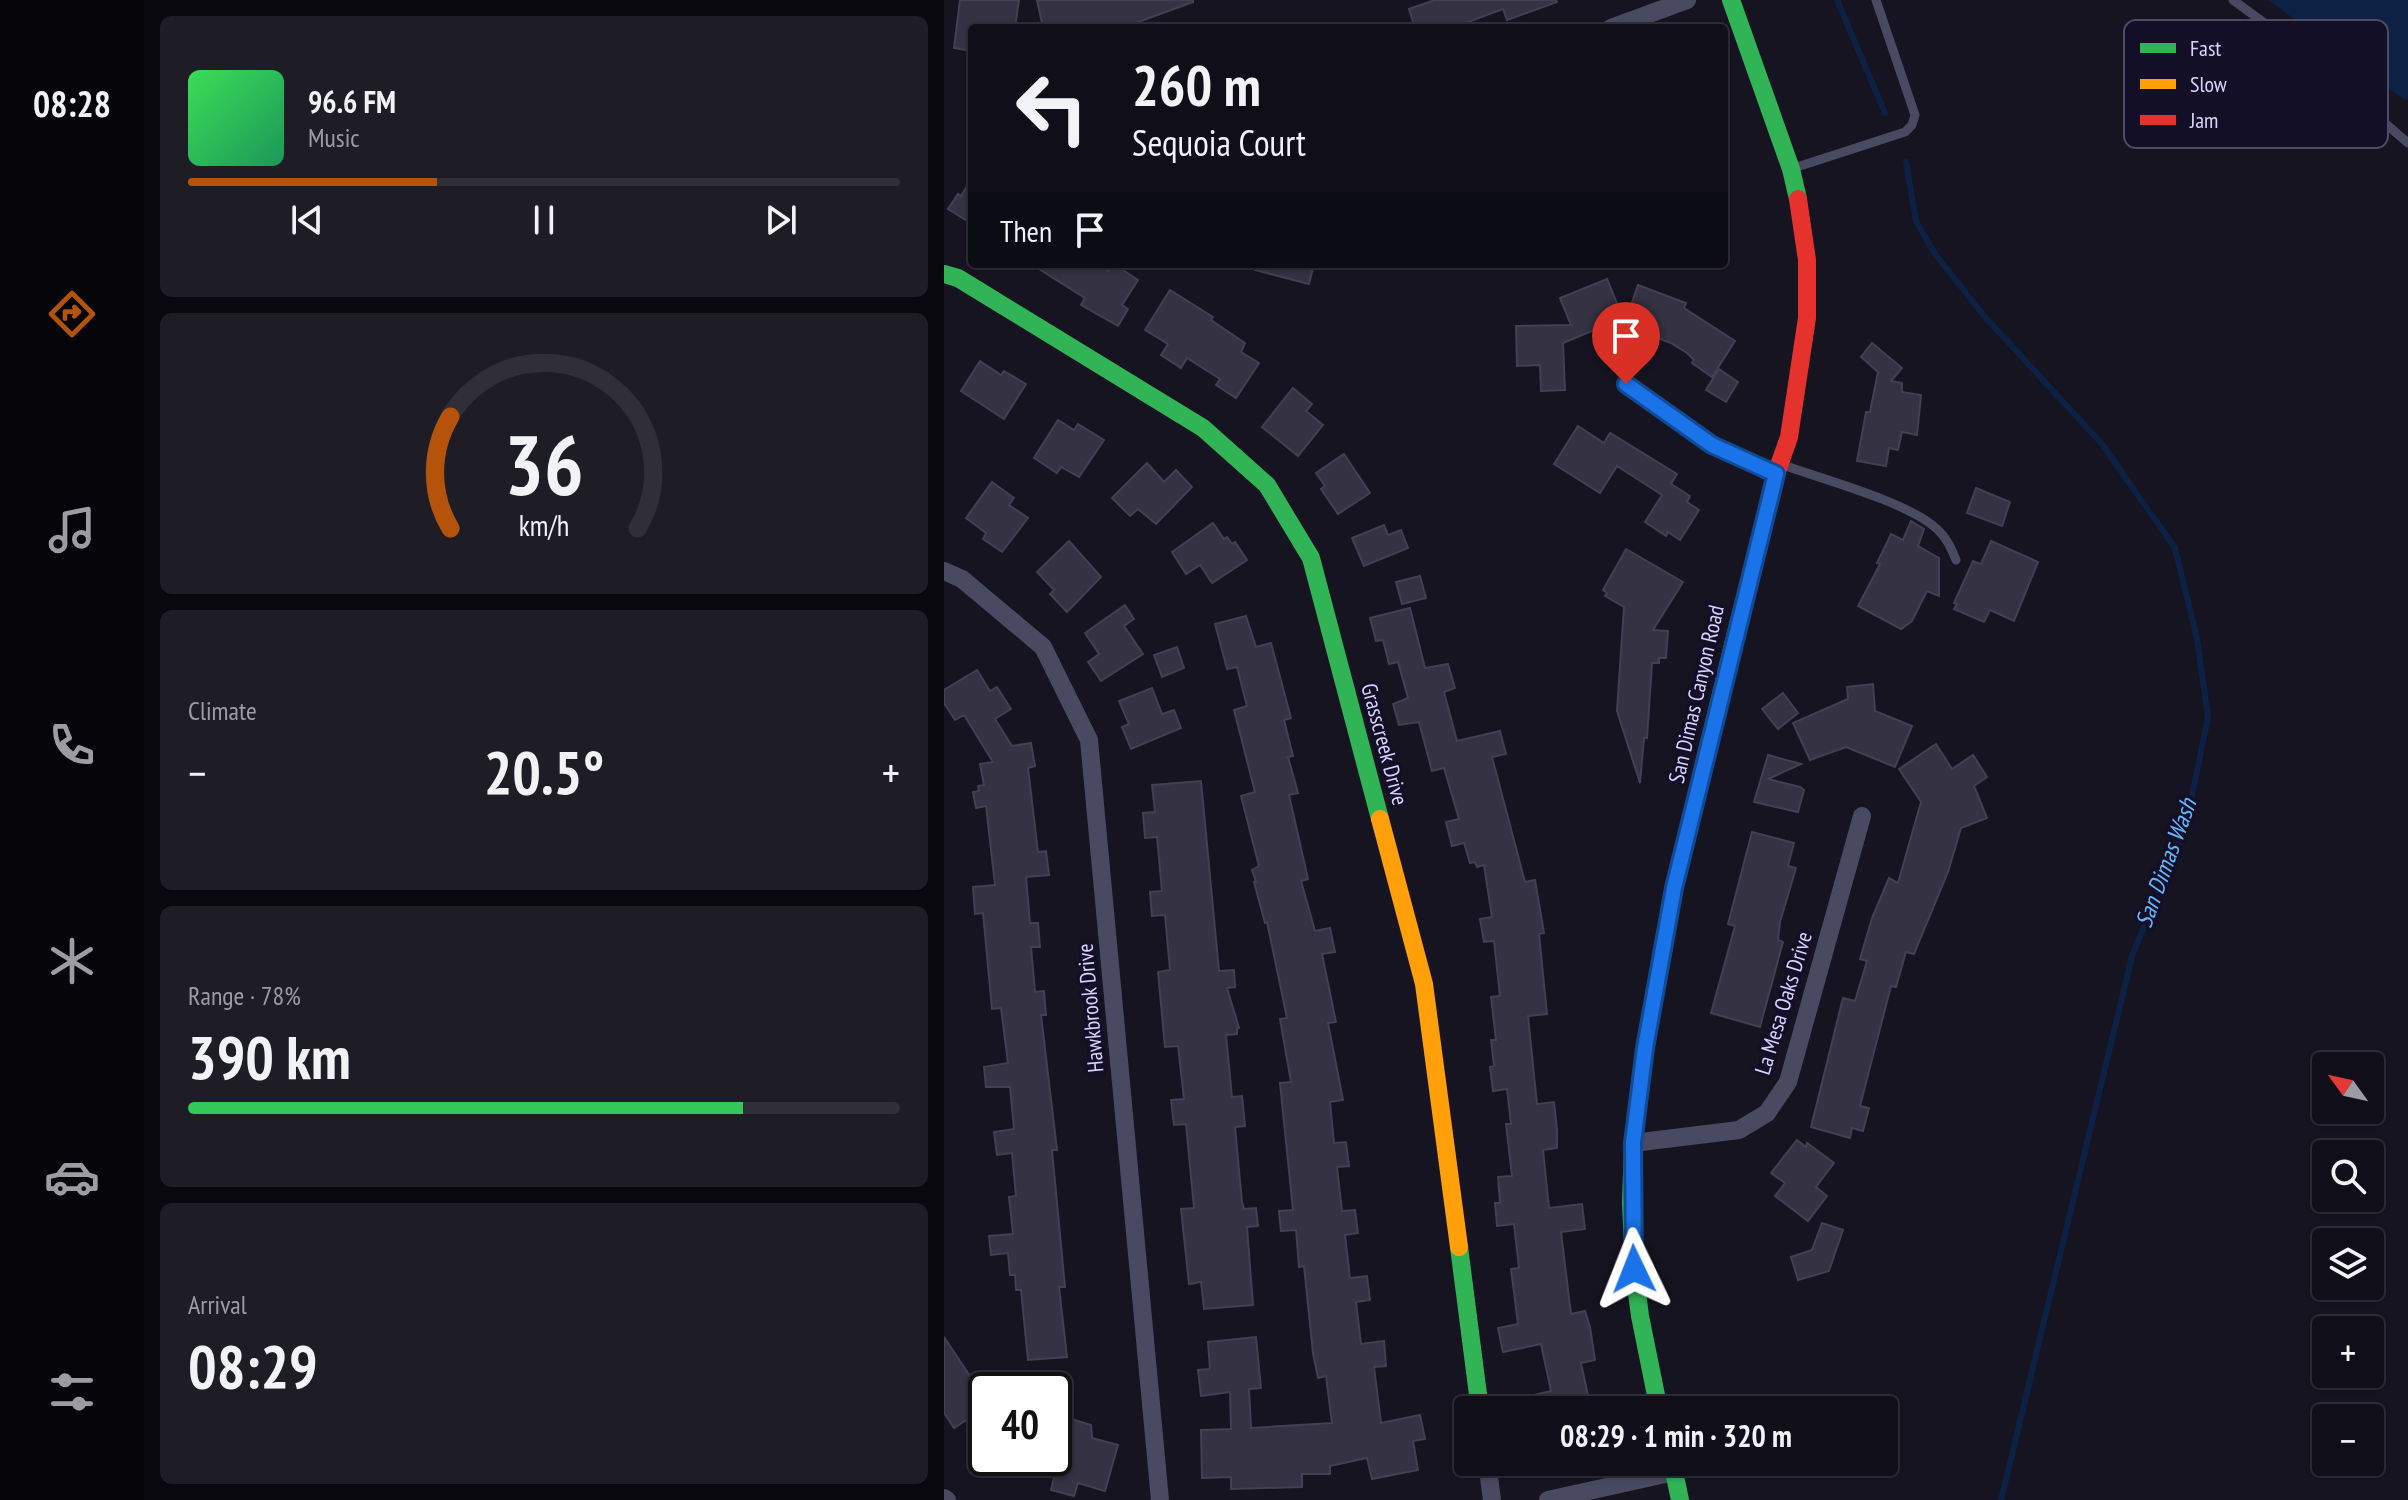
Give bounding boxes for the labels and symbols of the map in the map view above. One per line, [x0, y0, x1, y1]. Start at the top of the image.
legend [2124, 20, 2388, 148]
text: Fast [2190, 34, 2221, 62]
text: Slow [2190, 70, 2227, 98]
text: Jam [2189, 106, 2218, 134]
pin [1592, 302, 1660, 384]
street label: San Dimas Canyon Road [1662, 602, 1730, 786]
street label: Grasscreek Drive [1355, 680, 1415, 808]
water label: San Dimas Wash [2128, 793, 2204, 932]
street label: La Mesa Oaks Drive [1748, 928, 1818, 1078]
street label: Hawkbrook Drive [1070, 942, 1110, 1074]
north arrow [2312, 1052, 2384, 1124]
position arrow [1592, 1227, 1676, 1311]
speed limit sign: 40 [968, 1372, 1072, 1476]

